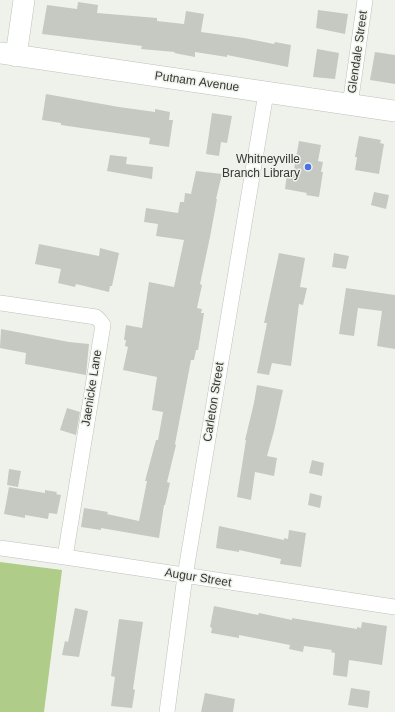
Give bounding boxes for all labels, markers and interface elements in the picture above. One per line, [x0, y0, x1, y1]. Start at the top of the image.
street label: Glendale Street [345, 10, 371, 94]
street label: Putnam Avenue [154, 69, 240, 95]
place label: Whitneyville Branch Library [222, 153, 300, 181]
marker: Whitneyville Branch Library [303, 162, 313, 172]
street label: Jaenicke Lane [79, 349, 105, 427]
street label: Carleton Street [201, 361, 227, 443]
street label: Augur Street [164, 566, 232, 590]

